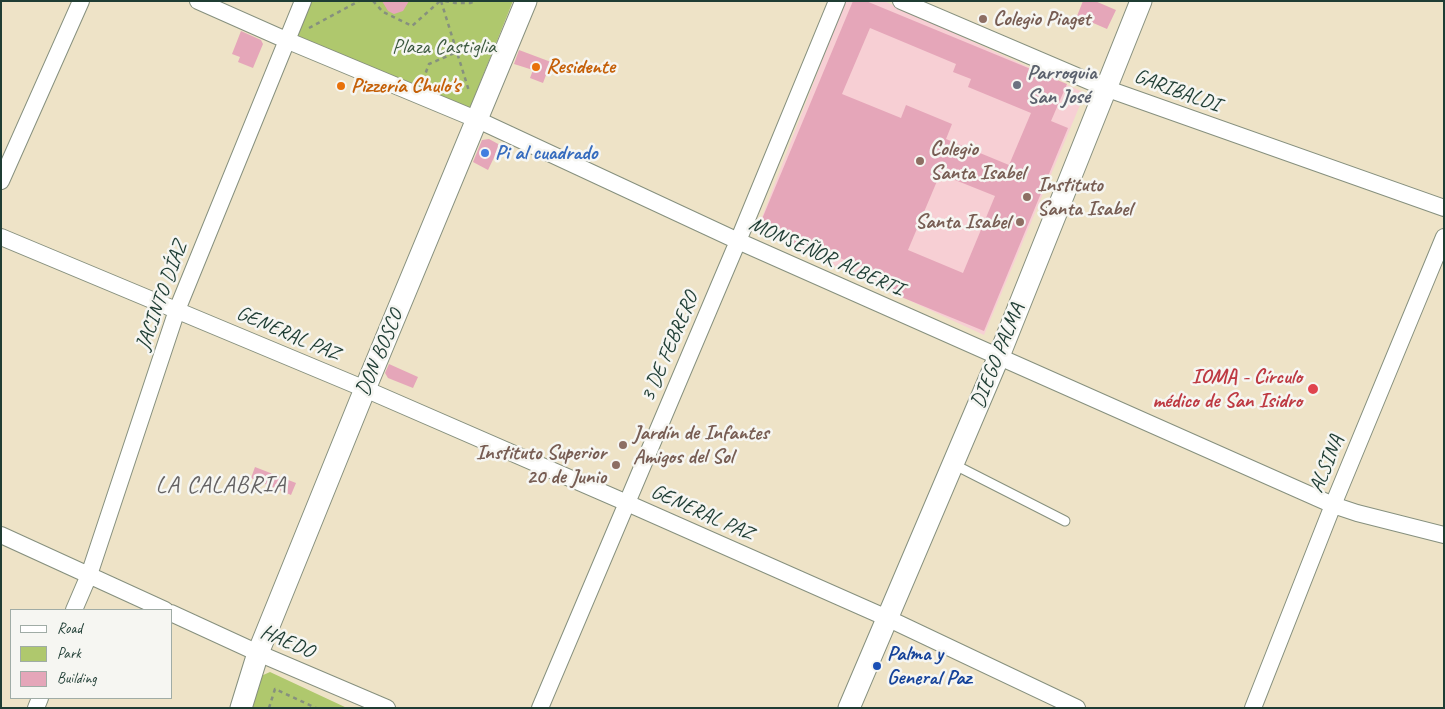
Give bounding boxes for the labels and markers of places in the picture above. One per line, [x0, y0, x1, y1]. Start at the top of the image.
place label: Colegio Piaget [993, 6, 1090, 32]
marker: Colegio Piaget [977, 13, 989, 25]
place label: Residente [546, 54, 615, 80]
place label: Parroquia San José [1027, 60, 1096, 110]
marker: Residente [530, 61, 542, 73]
place label: Pizzería Chulo's [351, 73, 460, 99]
marker: Parroquia San José [1011, 79, 1023, 91]
marker: Pizzería Chulo's [335, 80, 347, 92]
place label: Colegio Santa Isabel [930, 136, 1025, 186]
place label: Pi al cuadrado [495, 140, 597, 166]
marker: Pi al cuadrado [479, 147, 491, 159]
marker: Colegio Santa Isabel [914, 155, 926, 167]
place label: Instituto Santa Isabel [1037, 172, 1132, 222]
marker: Instituto Santa Isabel [1021, 191, 1033, 203]
place label: Santa Isabel [915, 209, 1010, 235]
marker: Santa Isabel [1014, 216, 1026, 228]
place label: IOMA - Círculo médico de San Isidro [1152, 364, 1302, 414]
marker: IOMA - Círculo médico de San Isidro [1306, 382, 1320, 396]
place label: Jardín de Infantes Amigos del Sol [633, 420, 769, 470]
marker: Jardín de Infantes Amigos del Sol [617, 439, 629, 451]
place label: Instituto Superior 20 de Junio [476, 440, 606, 490]
marker: Instituto Superior 20 de Junio [610, 459, 622, 471]
place label: Palma y General Paz [887, 641, 971, 691]
marker: Palma y General Paz [871, 660, 883, 672]

